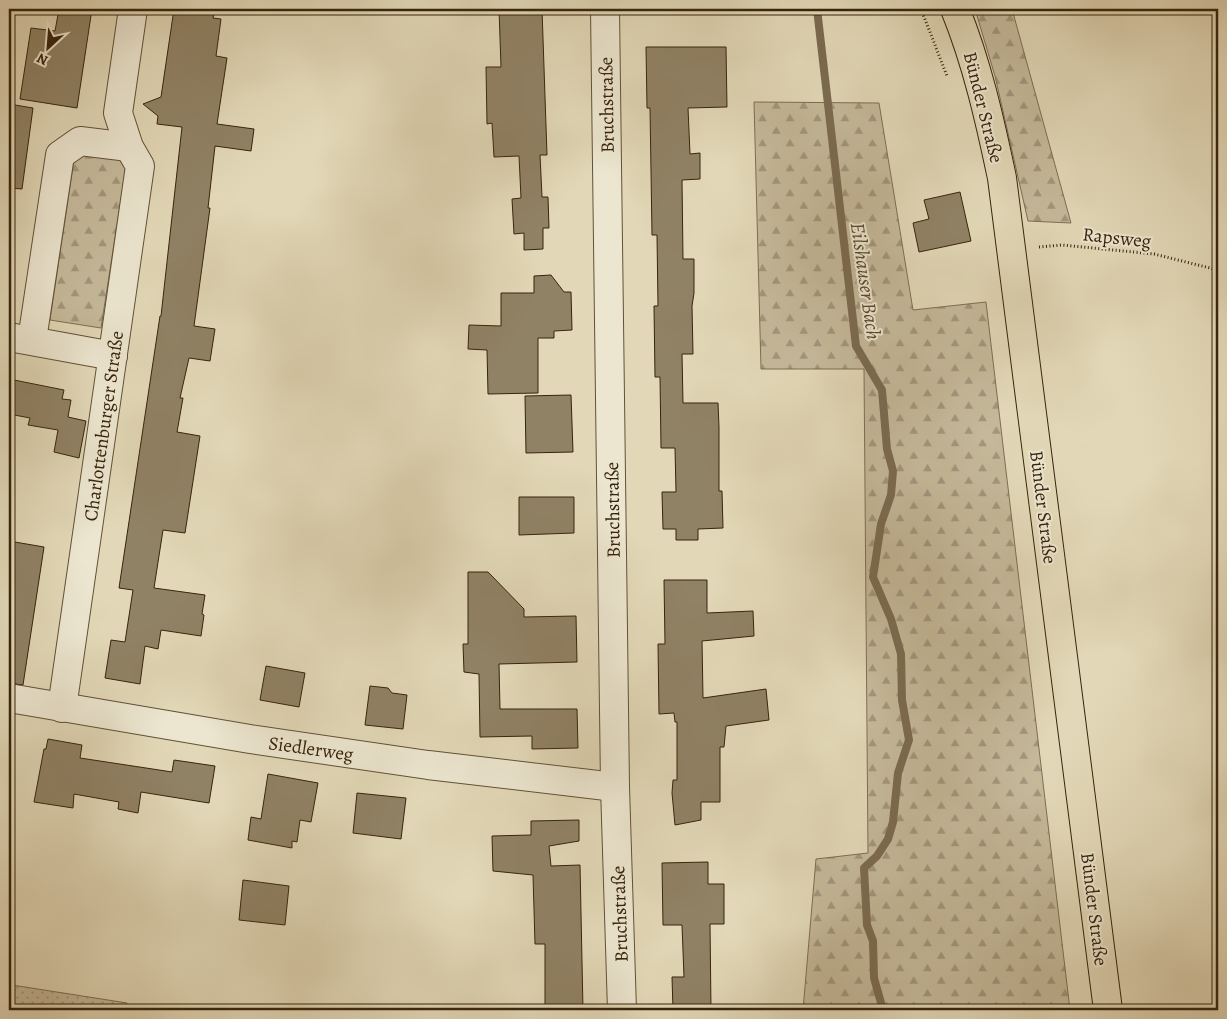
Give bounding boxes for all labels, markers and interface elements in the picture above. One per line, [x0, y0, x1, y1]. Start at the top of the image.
north arrow [22, 22, 72, 72]
text: N [34, 48, 51, 70]
street label: Bünder Straße [957, 49, 1009, 166]
street label: Bruchstraße [593, 57, 621, 153]
water label: Eilshauser Bach [844, 221, 887, 341]
street label: Rapsweg [1081, 221, 1153, 255]
street label: Charlottenburger Straße [78, 329, 130, 523]
street label: Bünder Straße [1023, 449, 1063, 565]
street label: Bruchstraße [599, 462, 627, 558]
street label: Siedlerweg [267, 730, 356, 768]
street label: Bünder Straße [1074, 851, 1114, 967]
street label: Bruchstraße [605, 865, 635, 963]

